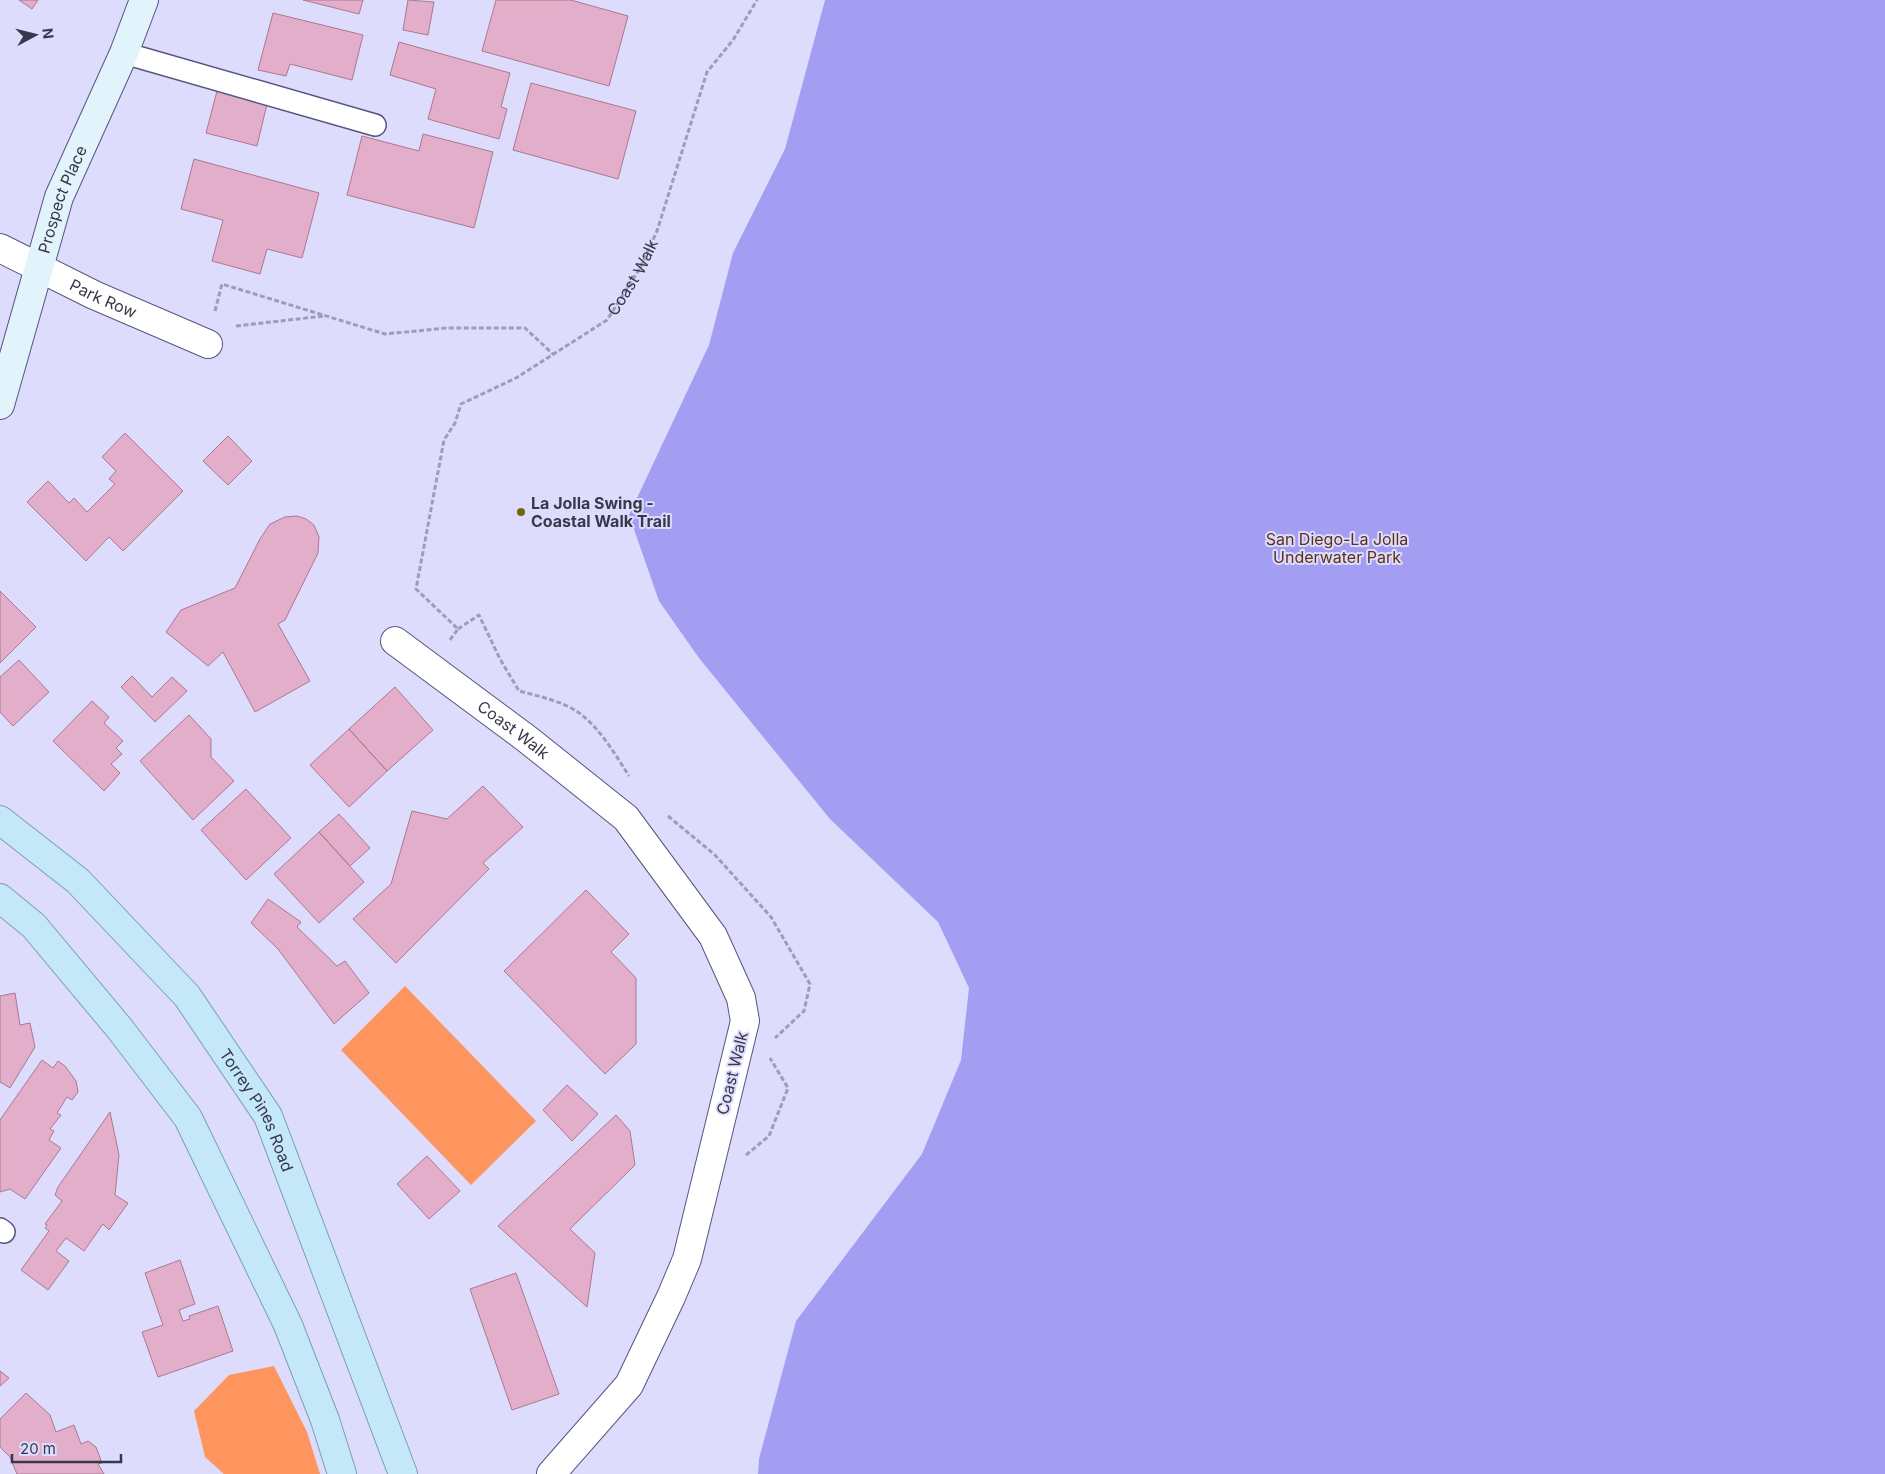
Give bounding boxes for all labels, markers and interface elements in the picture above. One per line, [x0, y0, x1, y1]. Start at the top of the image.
north arrow [10, 10, 60, 60]
text: N [39, 27, 57, 40]
street label: Prospect Place [34, 142, 91, 256]
street label: Coast Walk [602, 236, 662, 319]
street label: Park Row [67, 275, 140, 322]
place label: La Jolla Swing - Coastal Walk Trail [531, 493, 671, 531]
marker: La Jolla Swing - Coastal Walk Trail [515, 506, 527, 518]
park label: San Diego-La Jolla Underwater Park [1266, 529, 1408, 567]
street label: Coast Walk [474, 696, 554, 763]
street label: Coast Walk [712, 1029, 752, 1117]
street label: Torrey Pines Road [215, 1045, 298, 1174]
scale bar [12, 1432, 121, 1464]
text: 20 m [20, 1439, 56, 1458]

